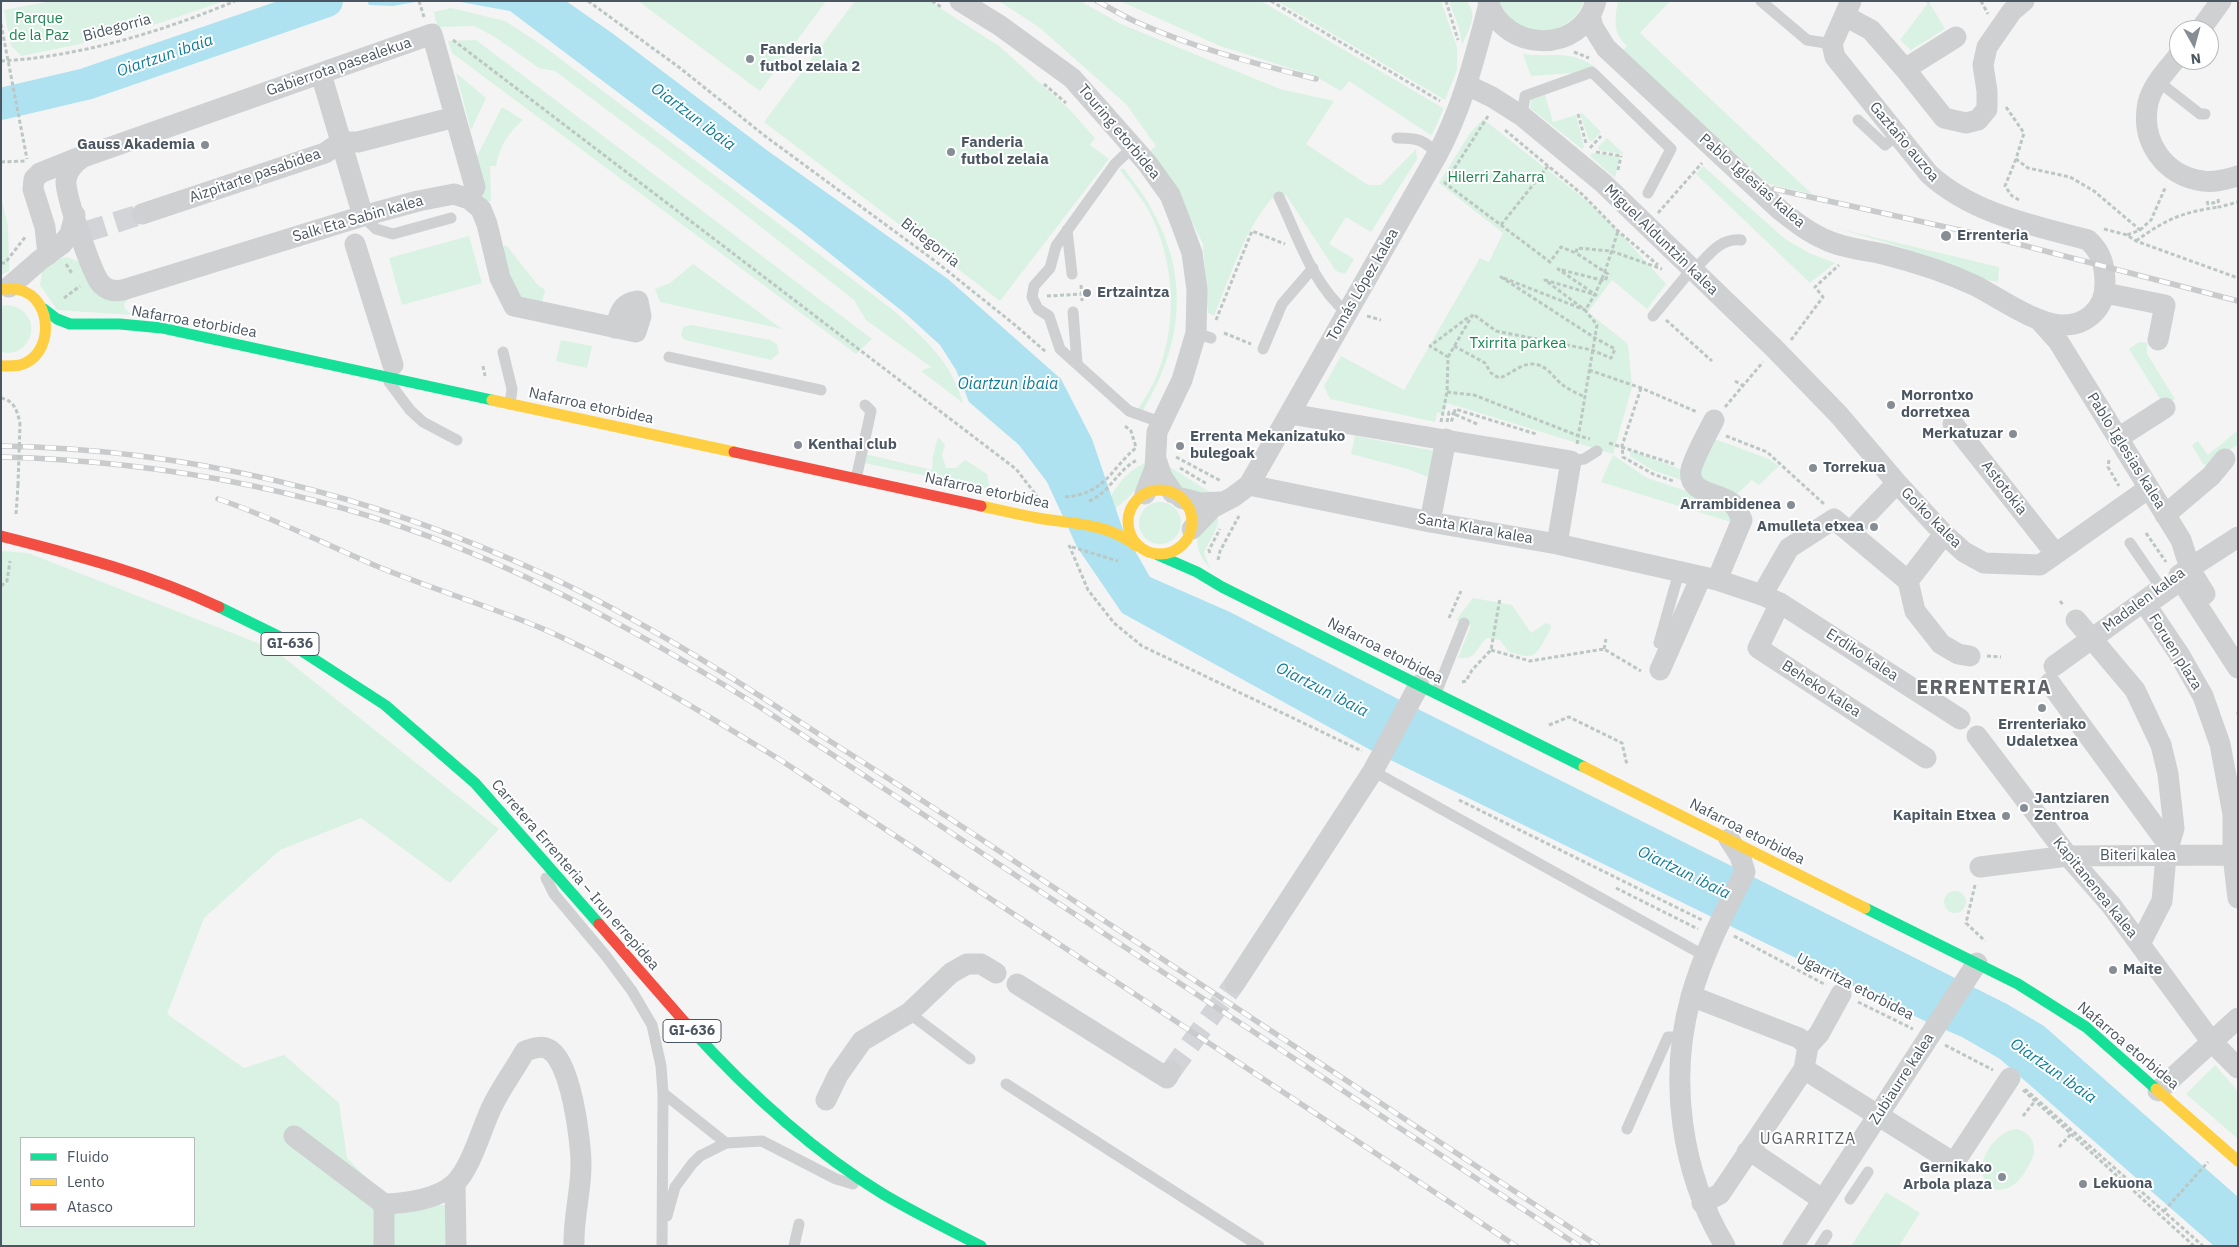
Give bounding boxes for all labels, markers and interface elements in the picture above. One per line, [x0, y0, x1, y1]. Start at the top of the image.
park label: Parque de la Paz [9, 10, 69, 45]
street label: Bidegorria [81, 10, 153, 46]
north arrow [2169, 20, 2219, 70]
water label: Oiartzun ibaia [114, 31, 216, 81]
street label: Gabierrota pasealekua [264, 34, 414, 100]
place label: Fanderia futbol zelaia 2 [760, 41, 860, 76]
text: N [2190, 49, 2202, 68]
marker: Fanderia futbol zelaia 2 [744, 53, 756, 65]
water label: Oiartzun ibaia [647, 79, 739, 155]
street label: Touring etorbidea [1074, 81, 1164, 183]
street label: Gaztaño auzoa [1865, 98, 1943, 186]
street label: Pablo Iglesias kalea [1696, 130, 1808, 232]
place label: Fanderia futbol zelaia [961, 134, 1049, 169]
place label: Gauss Akademia [77, 136, 195, 154]
marker: Gauss Akademia [199, 139, 211, 151]
street label: Aizpitarte pasabidea [187, 145, 323, 207]
marker: Fanderia futbol zelaia [945, 146, 957, 158]
park label: Hilerri Zaharra [1447, 169, 1545, 187]
street label: Miguel Alduntzin kalea [1600, 181, 1722, 299]
street label: Salk Eta Sabin kalea [291, 192, 425, 246]
street label: Bidegorria [897, 215, 963, 271]
street label: Tomás López kalea [1323, 225, 1403, 345]
place label: Errenteria [1957, 227, 2029, 245]
marker: Errenteria [1939, 229, 1953, 243]
place label: Ertzaintza [1097, 284, 1170, 302]
marker: Ertzaintza [1081, 287, 1093, 299]
street label: Nafarroa etorbidea [130, 302, 258, 342]
park label: Txirrita parkea [1470, 335, 1566, 353]
water label: Oiartzun ibaia [958, 374, 1058, 394]
street label: Nafarroa etorbidea [527, 384, 655, 428]
place label: Morrontxo dorretxea [1901, 387, 1974, 422]
street label: Pablo Iglesias kalea [2083, 389, 2169, 513]
marker: Morrontxo dorretxea [1885, 399, 1897, 411]
place label: Merkatuzar [1922, 425, 2003, 443]
place label: Errenta Mekanizatuko bulegoak [1190, 428, 1345, 463]
marker: Merkatuzar [2007, 428, 2019, 440]
place label: Kenthai club [808, 436, 897, 454]
marker: Kenthai club [792, 439, 804, 451]
marker: Errenta Mekanizatuko bulegoak [1174, 440, 1186, 452]
street label: Astotokia [1977, 457, 2031, 519]
place label: Torrekua [1823, 459, 1886, 477]
marker: Torrekua [1807, 462, 1819, 474]
street label: Nafarroa etorbidea [923, 469, 1051, 513]
street label: Goiko kalea [1897, 484, 1965, 552]
place label: Arrambidenea [1680, 496, 1781, 514]
marker: Arrambidenea [1785, 499, 1797, 511]
street label: Santa Klara kalea [1416, 510, 1534, 548]
place label: Amulleta etxea [1757, 518, 1864, 536]
marker: Amulleta etxea [1868, 521, 1880, 533]
street label: Madalen kalea [2099, 564, 2189, 636]
street label: Foruen plaza [2144, 611, 2206, 693]
street label: Nafarroa etorbidea [1324, 614, 1446, 688]
street label: Erdiko kalea [1823, 625, 1901, 685]
road number: GI-636 [261, 633, 319, 656]
street label: Beheko kalea [1778, 657, 1864, 721]
water label: Oiartzun ibaia [1273, 659, 1371, 721]
district label: ERRENTERIA [1915, 676, 2053, 700]
marker: Errenteriako Udaletxea [2036, 702, 2048, 714]
place label: Errenteriako Udaletxea [1998, 716, 2086, 751]
street label: Carretera Errenteria – Irun errepidea [487, 776, 663, 974]
place label: Jantziaren Zentroa [2034, 790, 2110, 825]
street label: Nafarroa etorbidea [1686, 795, 1808, 869]
marker: Jantziaren Zentroa [2018, 802, 2030, 814]
place label: Kapitain Etxea [1893, 807, 1996, 825]
marker: Kapitain Etxea [2000, 810, 2012, 822]
street label: Kapitanenea kalea [2049, 834, 2141, 942]
water label: Oiartzun ibaia [1635, 842, 1733, 904]
street label: Biteri kalea [2100, 847, 2176, 865]
street label: Ugarritza etorbidea [1793, 950, 1917, 1024]
place label: Maite [2123, 961, 2162, 979]
marker: Maite [2107, 964, 2119, 976]
street label: Nafarroa etorbidea [2074, 998, 2182, 1094]
road number: GI-636 [663, 1019, 721, 1042]
street label: Zubiaurre kalea [1866, 1030, 1938, 1128]
water label: Oiartzun ibaia [2006, 1034, 2100, 1108]
district label: UGARRITZA [1759, 1129, 1857, 1149]
legend [20, 1137, 195, 1227]
text: Fluido [67, 1147, 109, 1166]
place label: Gernikako Arbola plaza [1903, 1159, 1992, 1194]
marker: Gernikako Arbola plaza [1996, 1171, 2008, 1183]
text: Lento [67, 1172, 105, 1191]
place label: Lekuona [2093, 1175, 2153, 1193]
marker: Lekuona [2077, 1178, 2089, 1190]
text: Atasco [67, 1197, 113, 1216]

